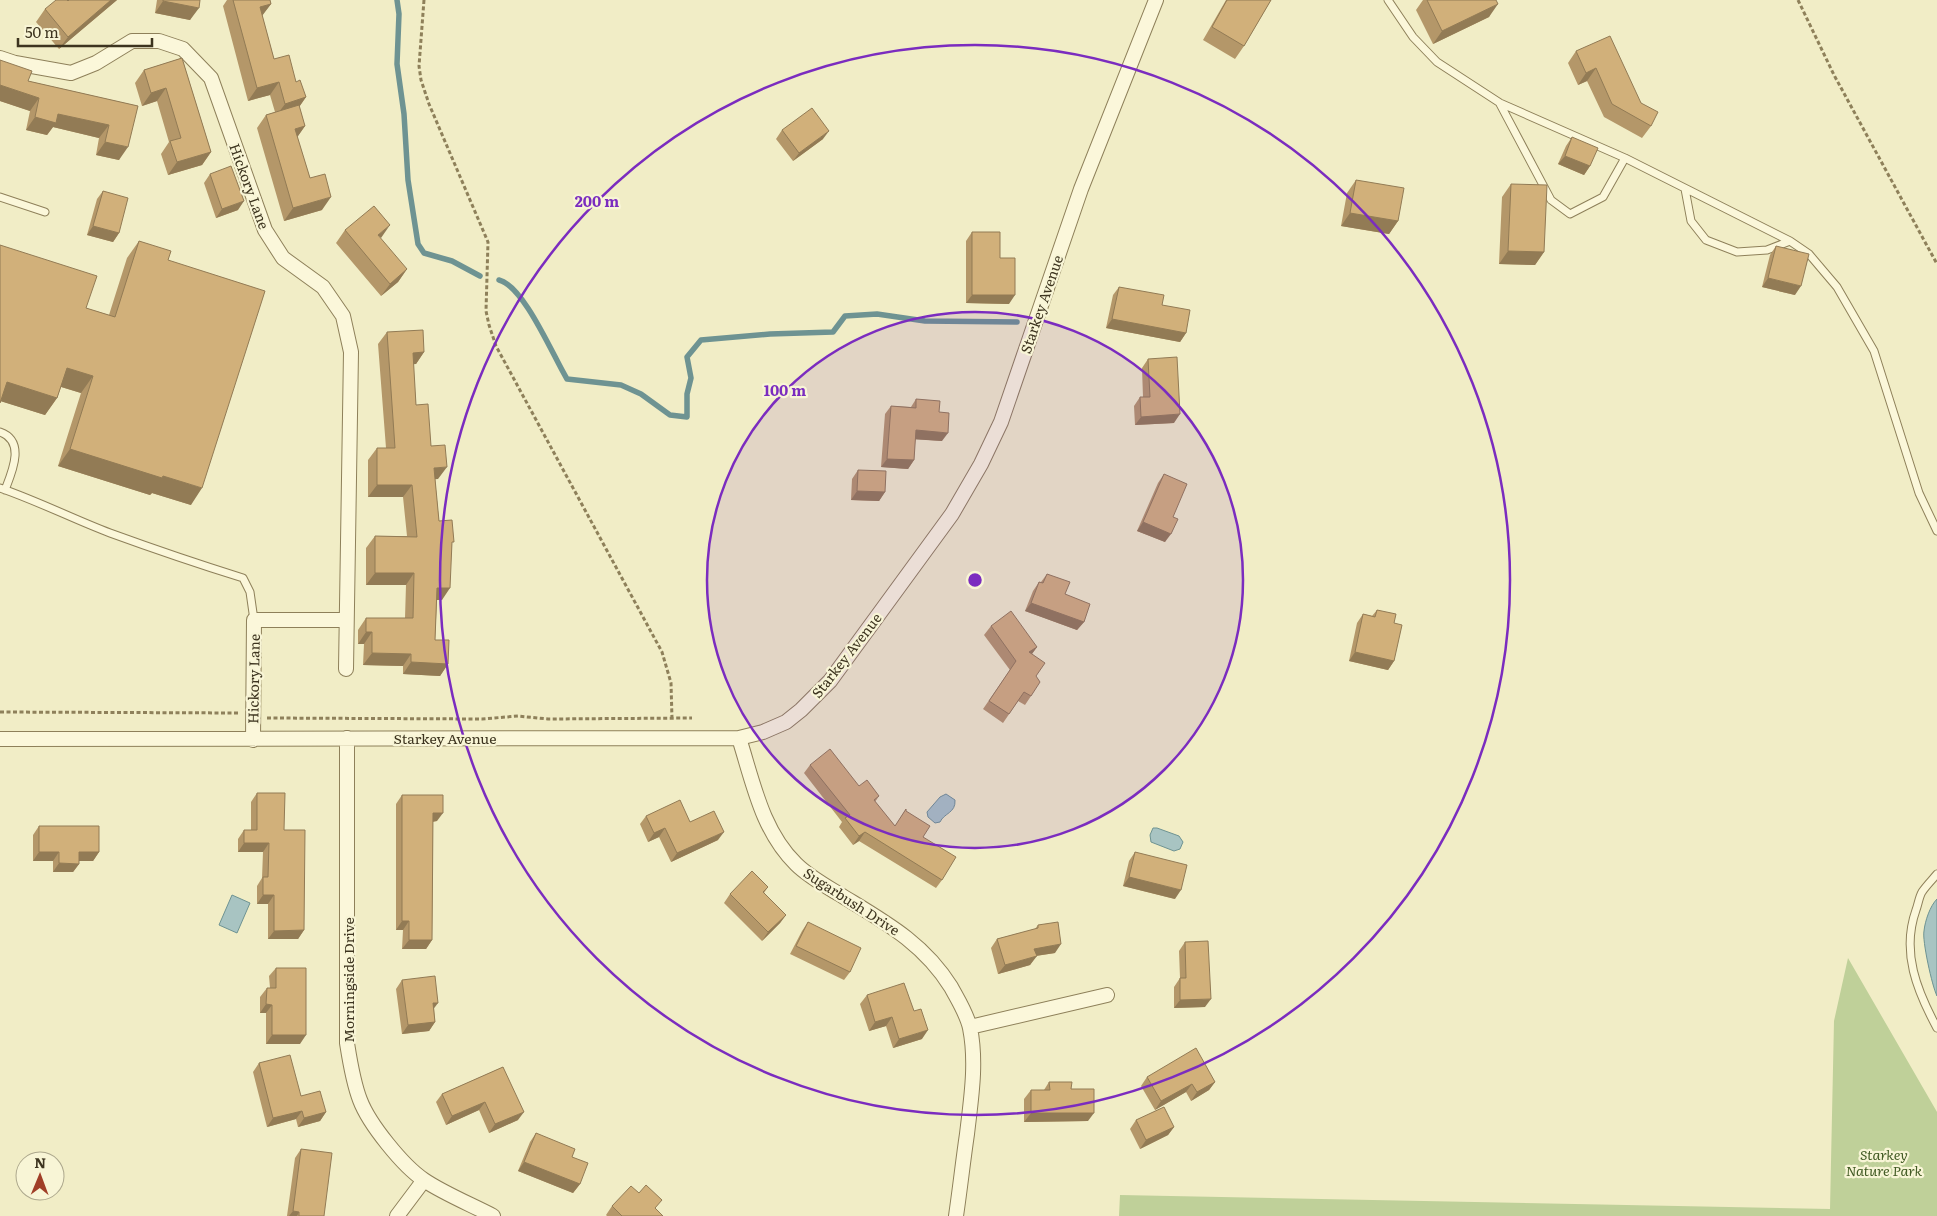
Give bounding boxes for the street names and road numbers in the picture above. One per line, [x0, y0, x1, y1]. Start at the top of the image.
street label: Hickory Lane [225, 140, 275, 232]
street label: Starkey Avenue [1015, 252, 1067, 356]
street label: Starkey Avenue [806, 608, 886, 702]
street label: Hickory Lane [242, 634, 264, 724]
street label: Starkey Avenue [394, 728, 496, 748]
street label: Sugarbush Drive [800, 862, 904, 940]
street label: Morningside Drive [338, 917, 358, 1043]

